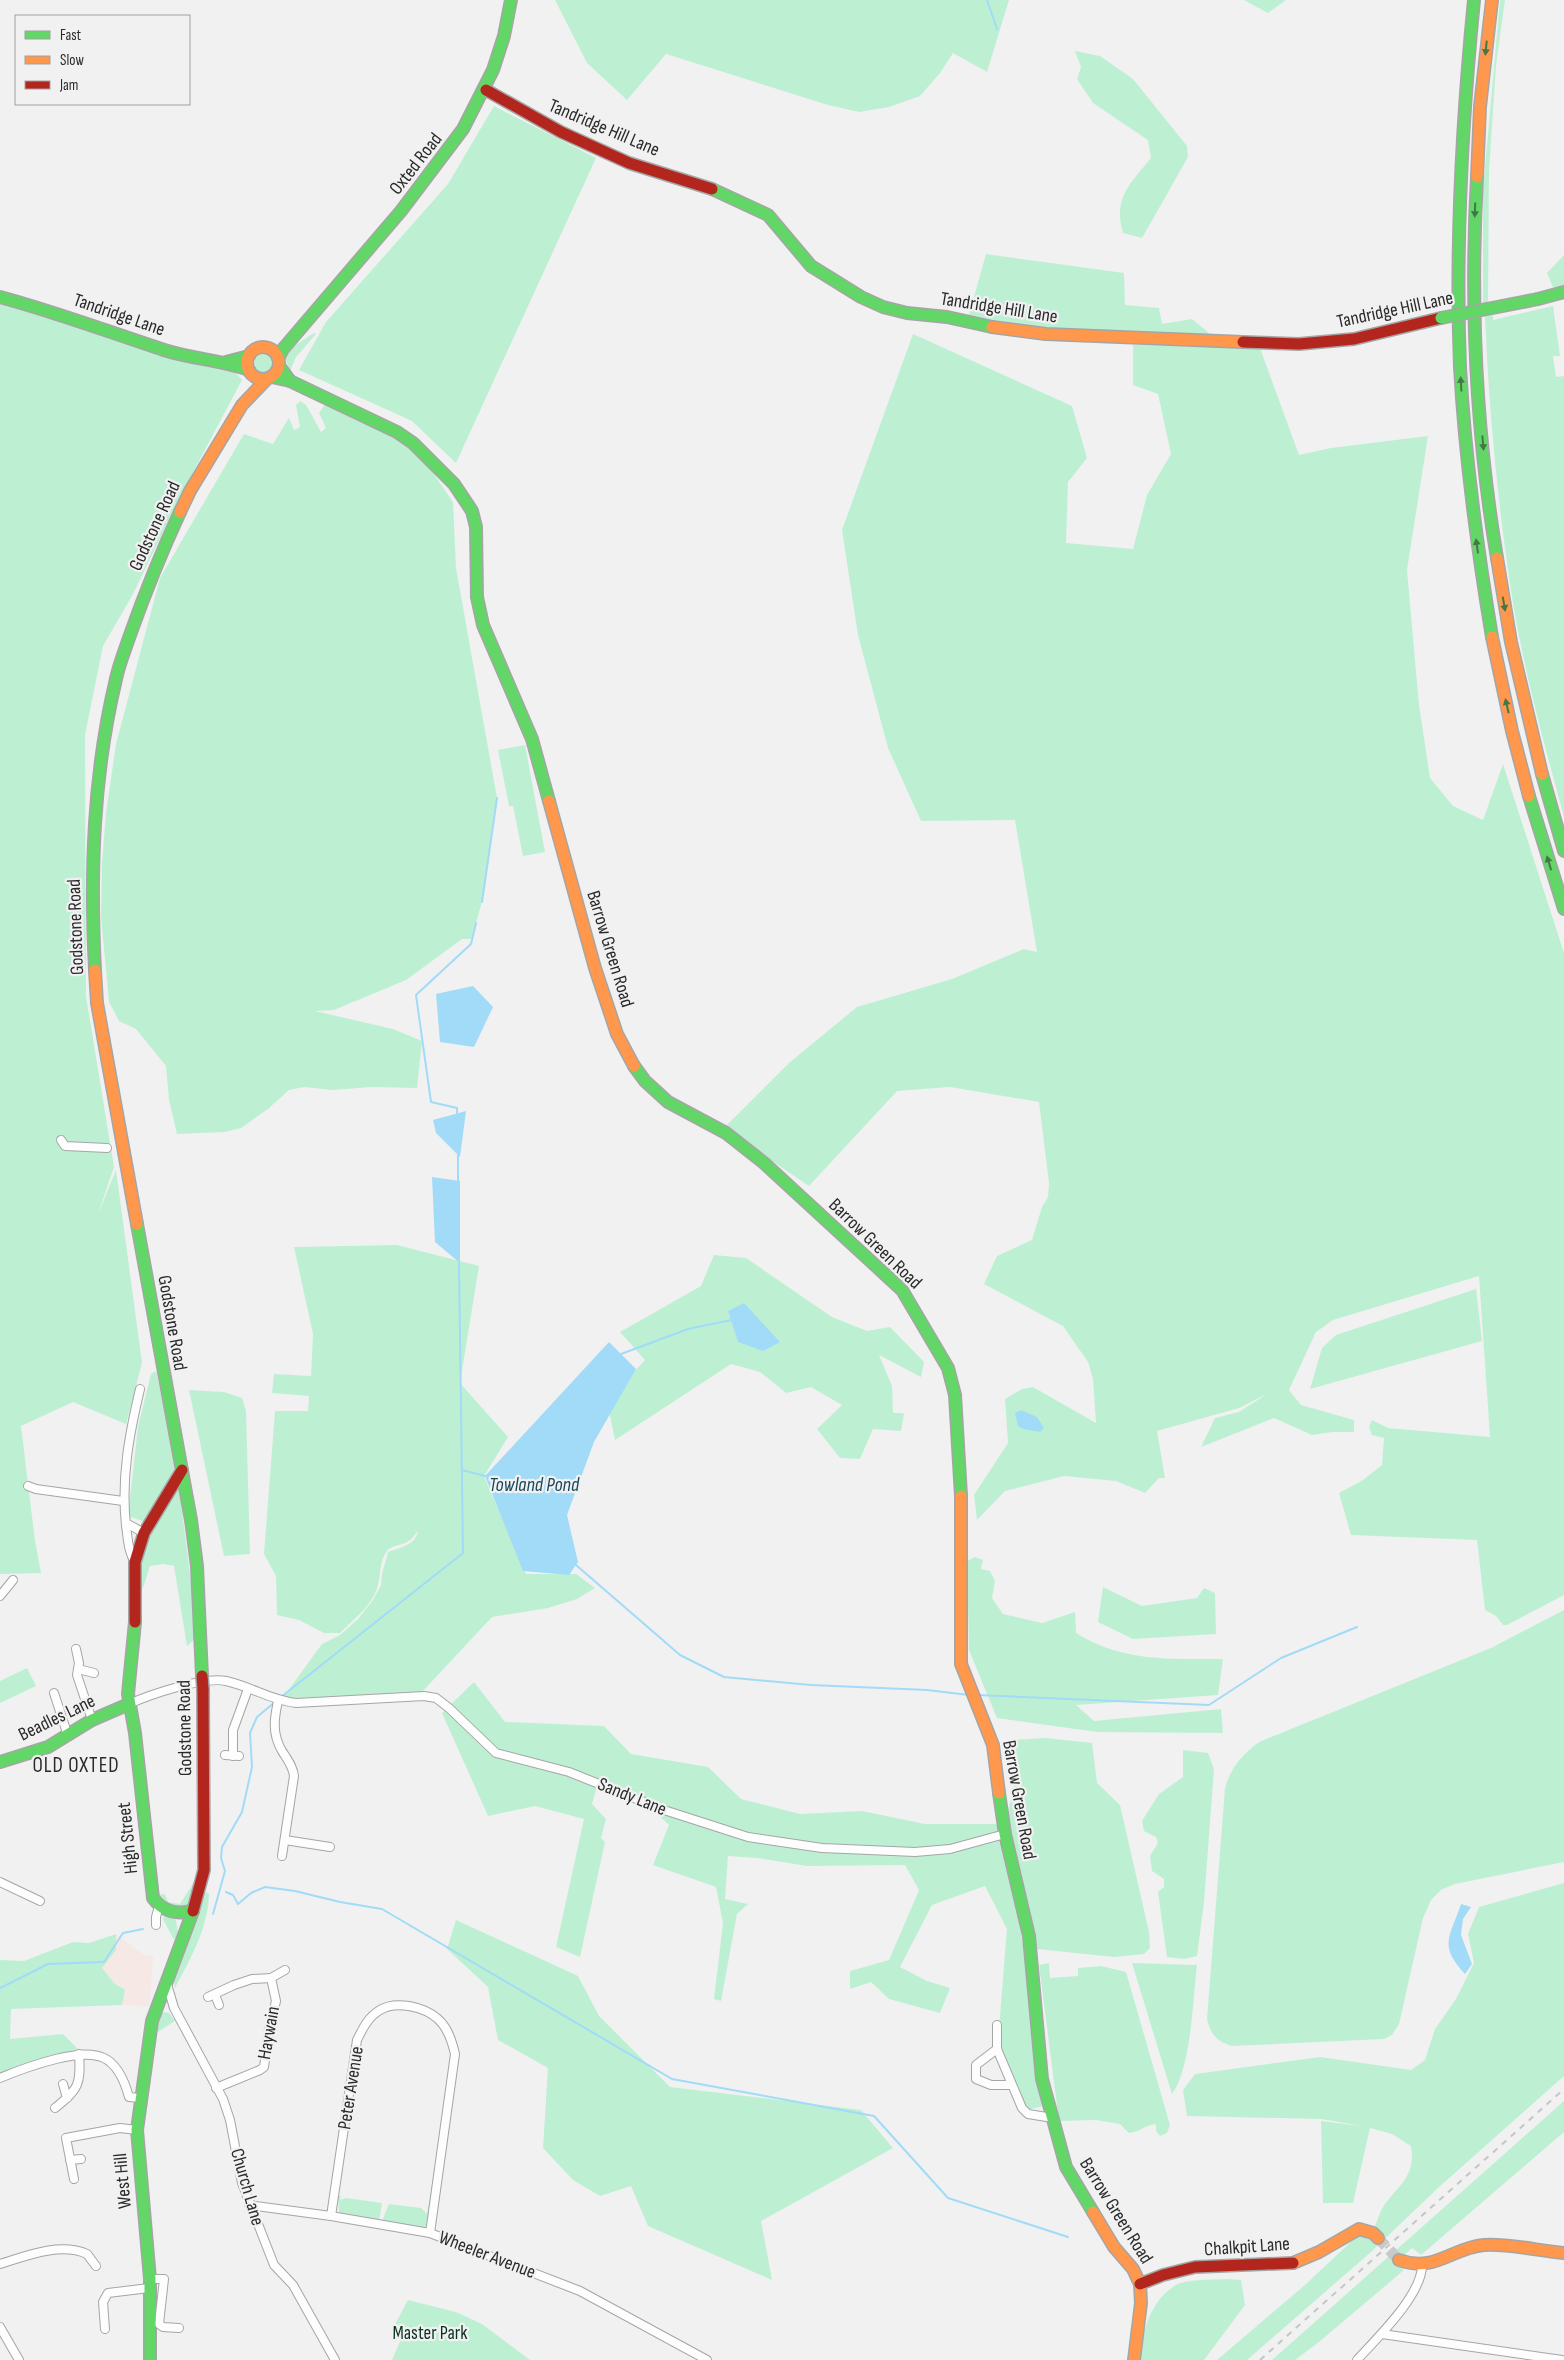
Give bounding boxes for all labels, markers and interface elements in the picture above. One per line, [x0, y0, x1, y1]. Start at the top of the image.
legend [15, 15, 190, 105]
text: Fast [60, 26, 82, 45]
one-way arrow [1482, 41, 1490, 57]
text: Slow [60, 51, 84, 70]
text: Jam [59, 76, 78, 95]
street label: Tandridge Hill Lane [545, 94, 663, 162]
street label: Oxted Road [385, 128, 447, 200]
one-way arrow [1471, 203, 1479, 219]
street label: Tandridge Hill Lane [1335, 286, 1455, 334]
street label: Tandridge Hill Lane [939, 287, 1059, 329]
street label: Tandridge Lane [70, 289, 168, 341]
one-way arrow [1456, 376, 1464, 392]
one-way arrow [1479, 435, 1487, 451]
street label: Godstone Road [124, 478, 186, 574]
one-way arrow [1473, 538, 1481, 554]
one-way arrow [1500, 596, 1508, 612]
one-way arrow [1502, 697, 1510, 713]
one-way arrow [1545, 855, 1553, 870]
street label: Godstone Road [63, 879, 89, 975]
street label: Barrow Green Road [581, 888, 639, 1010]
street label: Barrow Green Road [824, 1194, 926, 1294]
street label: Godstone Road [152, 1274, 192, 1372]
water label: Towland Pond [489, 1473, 580, 1497]
street label: Godstone Road [173, 1680, 197, 1776]
street label: Beadles Lane [15, 1690, 99, 1746]
street label: Barrow Green Road [997, 1739, 1041, 1861]
district label: OLD OXTED [32, 1753, 120, 1778]
street label: Sandy Lane [594, 1773, 670, 1821]
street label: High Street [113, 1801, 143, 1875]
street label: Haywain [253, 2005, 285, 2061]
street label: Peter Avenue [333, 2045, 369, 2131]
street label: Church Lane [225, 2146, 269, 2228]
street label: West Hill [109, 2152, 137, 2210]
street label: Barrow Green Road [1074, 2154, 1158, 2268]
street label: Wheeler Avenue [435, 2226, 539, 2284]
street label: Chalkpit Lane [1203, 2233, 1291, 2261]
park label: Master Park [393, 2322, 468, 2345]

